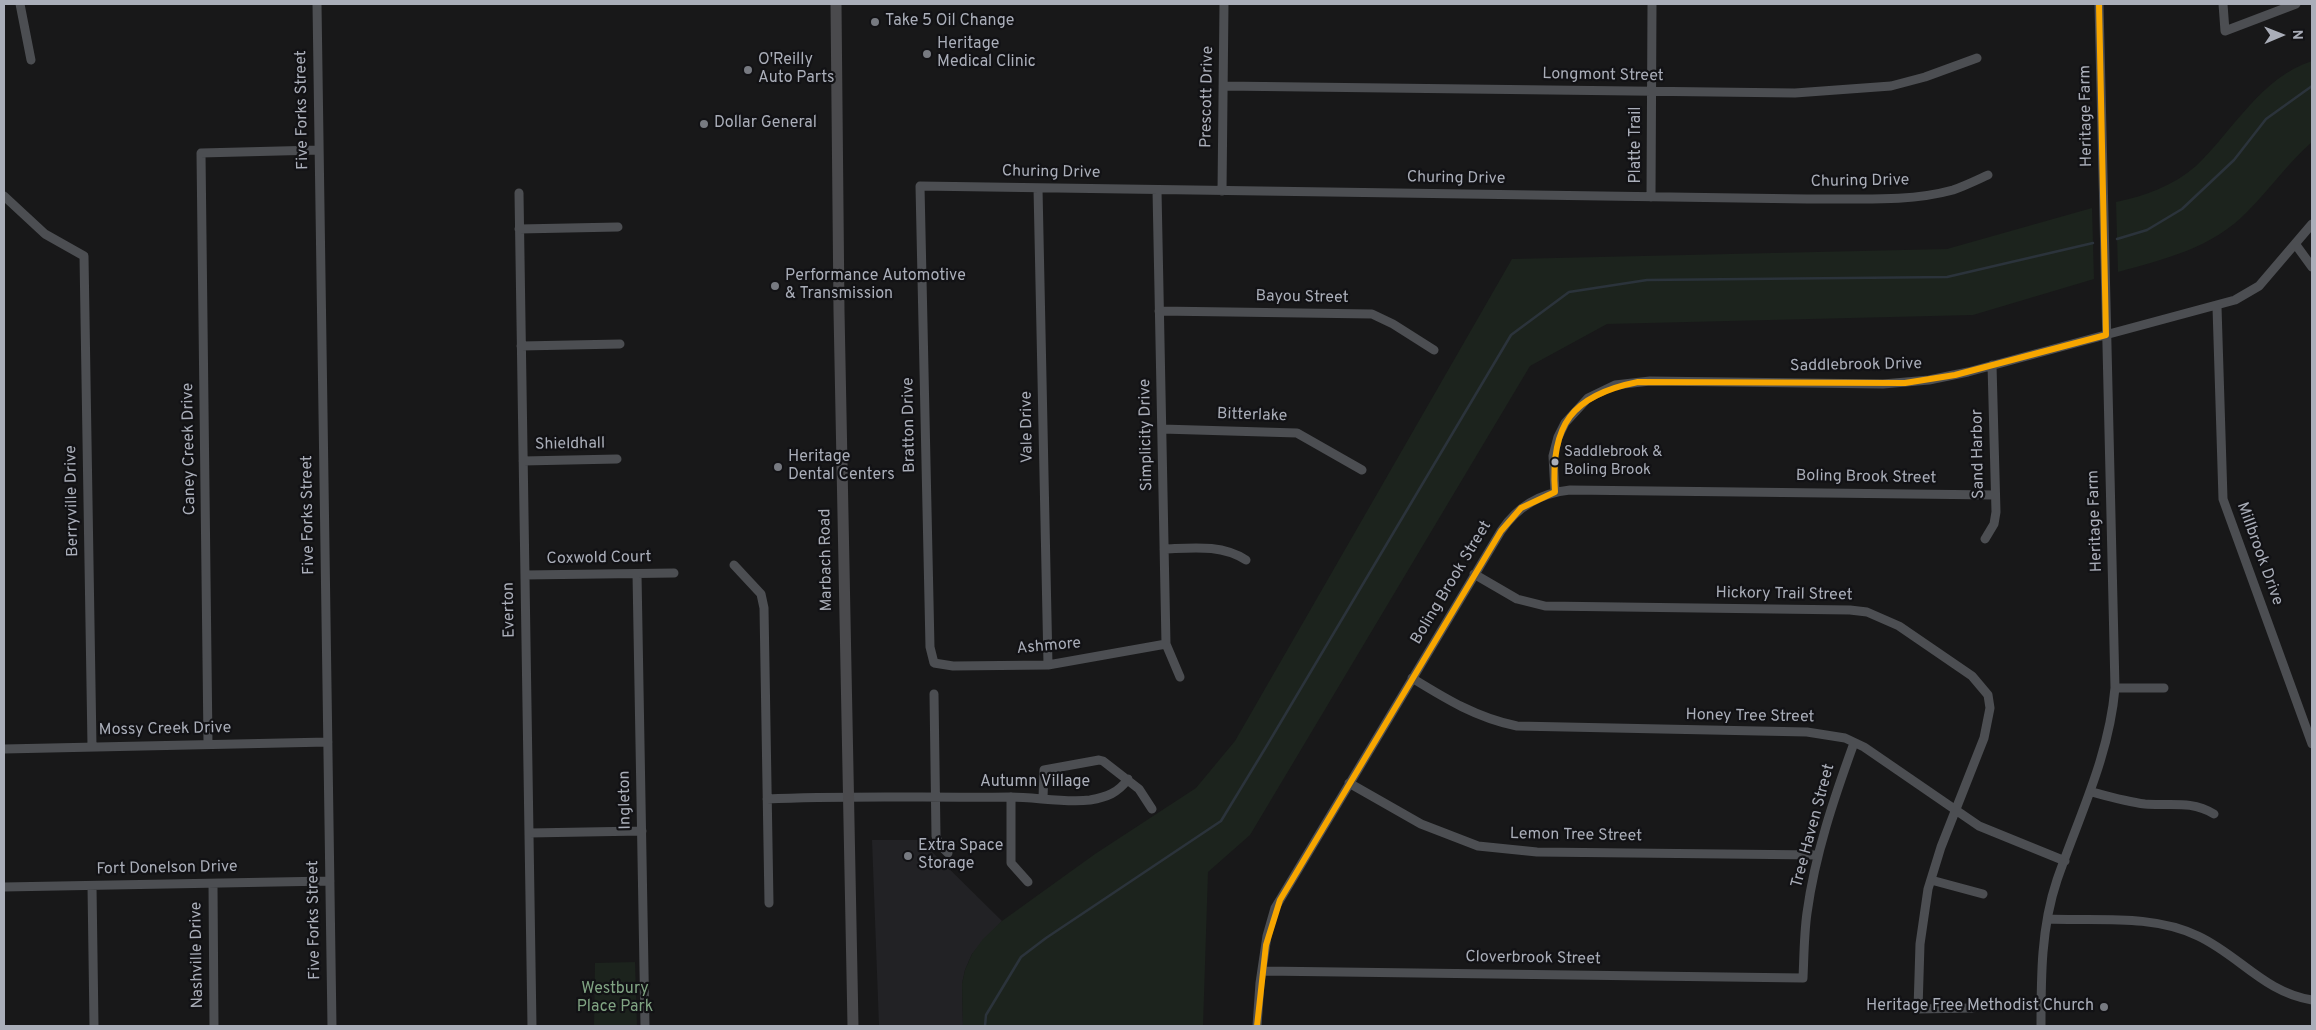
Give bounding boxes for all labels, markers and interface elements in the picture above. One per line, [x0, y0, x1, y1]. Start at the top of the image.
north arrow [2256, 10, 2306, 60]
place label: Take 5 Oil Change [885, 12, 1014, 32]
marker: Take 5 Oil Change [869, 16, 881, 28]
text: N [2288, 30, 2305, 40]
place label: Heritage Medical Clinic [937, 35, 1036, 73]
street label: Prescott Drive [1198, 46, 1218, 148]
marker: Heritage Medical Clinic [921, 48, 933, 60]
street label: Five Forks Street [292, 50, 314, 170]
place label: O'Reilly Auto Parts [758, 51, 835, 89]
marker: O'Reilly Auto Parts [742, 64, 754, 76]
street label: Longmont Street [1542, 65, 1664, 87]
street label: Heritage Farm [2077, 65, 2097, 167]
street label: Platte Trail [1627, 106, 1647, 184]
place label: Dollar General [714, 114, 817, 134]
marker: Dollar General [698, 118, 710, 130]
street label: Churing Drive [1002, 163, 1100, 183]
street label: Churing Drive [1407, 169, 1505, 189]
street label: Churing Drive [1811, 172, 1909, 192]
place label: Performance Automotive & Transmission [785, 267, 966, 305]
marker: Performance Automotive & Transmission [769, 280, 781, 292]
street label: Bayou Street [1255, 288, 1349, 308]
street label: Saddlebrook Drive [1790, 355, 1922, 377]
street label: Bratton Drive [900, 377, 920, 473]
street label: Simplicity Drive [1136, 379, 1158, 491]
street label: Caney Creek Drive [179, 383, 201, 515]
street label: Vale Drive [1018, 391, 1038, 463]
street label: Bitterlake [1216, 405, 1288, 427]
street label: Sand Harbor [1969, 409, 1989, 499]
street label: Shieldhall [535, 435, 605, 455]
place label: Saddlebrook & Boling Brook [1564, 444, 1662, 479]
street label: Berryville Drive [62, 445, 84, 557]
place label: Heritage Dental Centers [788, 448, 895, 486]
street label: Five Forks Street [298, 455, 320, 575]
marker: Saddlebrook & Boling Brook [1550, 457, 1560, 467]
marker: Heritage Dental Centers [772, 461, 784, 473]
street label: Boling Brook Street [1796, 467, 1936, 489]
street label: Heritage Farm [2085, 470, 2107, 572]
street label: Millbrook Drive [2231, 500, 2287, 608]
street label: Marbach Road [817, 508, 837, 612]
street label: Boling Brook Street [1408, 518, 1496, 648]
street label: Coxwold Court [546, 548, 652, 570]
street label: Everton [500, 582, 520, 638]
street label: Hickory Trail Street [1715, 584, 1853, 606]
street label: Ashmore [1016, 635, 1082, 659]
street label: Honey Tree Street [1685, 706, 1815, 728]
street label: Mossy Creek Drive [99, 719, 231, 741]
street label: Tree Haven Street [1788, 762, 1840, 890]
street label: Ingleton [616, 770, 636, 830]
street label: Autumn Village [980, 773, 1090, 793]
street label: Lemon Tree Street [1510, 825, 1642, 847]
place label: Extra Space Storage [918, 837, 1003, 875]
marker: Extra Space Storage [902, 850, 914, 862]
street label: Fort Donelson Drive [96, 858, 238, 880]
street label: Five Forks Street [304, 860, 326, 980]
street label: Nashville Drive [187, 902, 209, 1008]
street label: Cloverbrook Street [1465, 948, 1601, 970]
park label: Westbury Place Park [577, 980, 653, 1018]
place label: Heritage Free Methodist Church [1866, 997, 2094, 1017]
marker: Heritage Free Methodist Church [2098, 1001, 2110, 1013]

